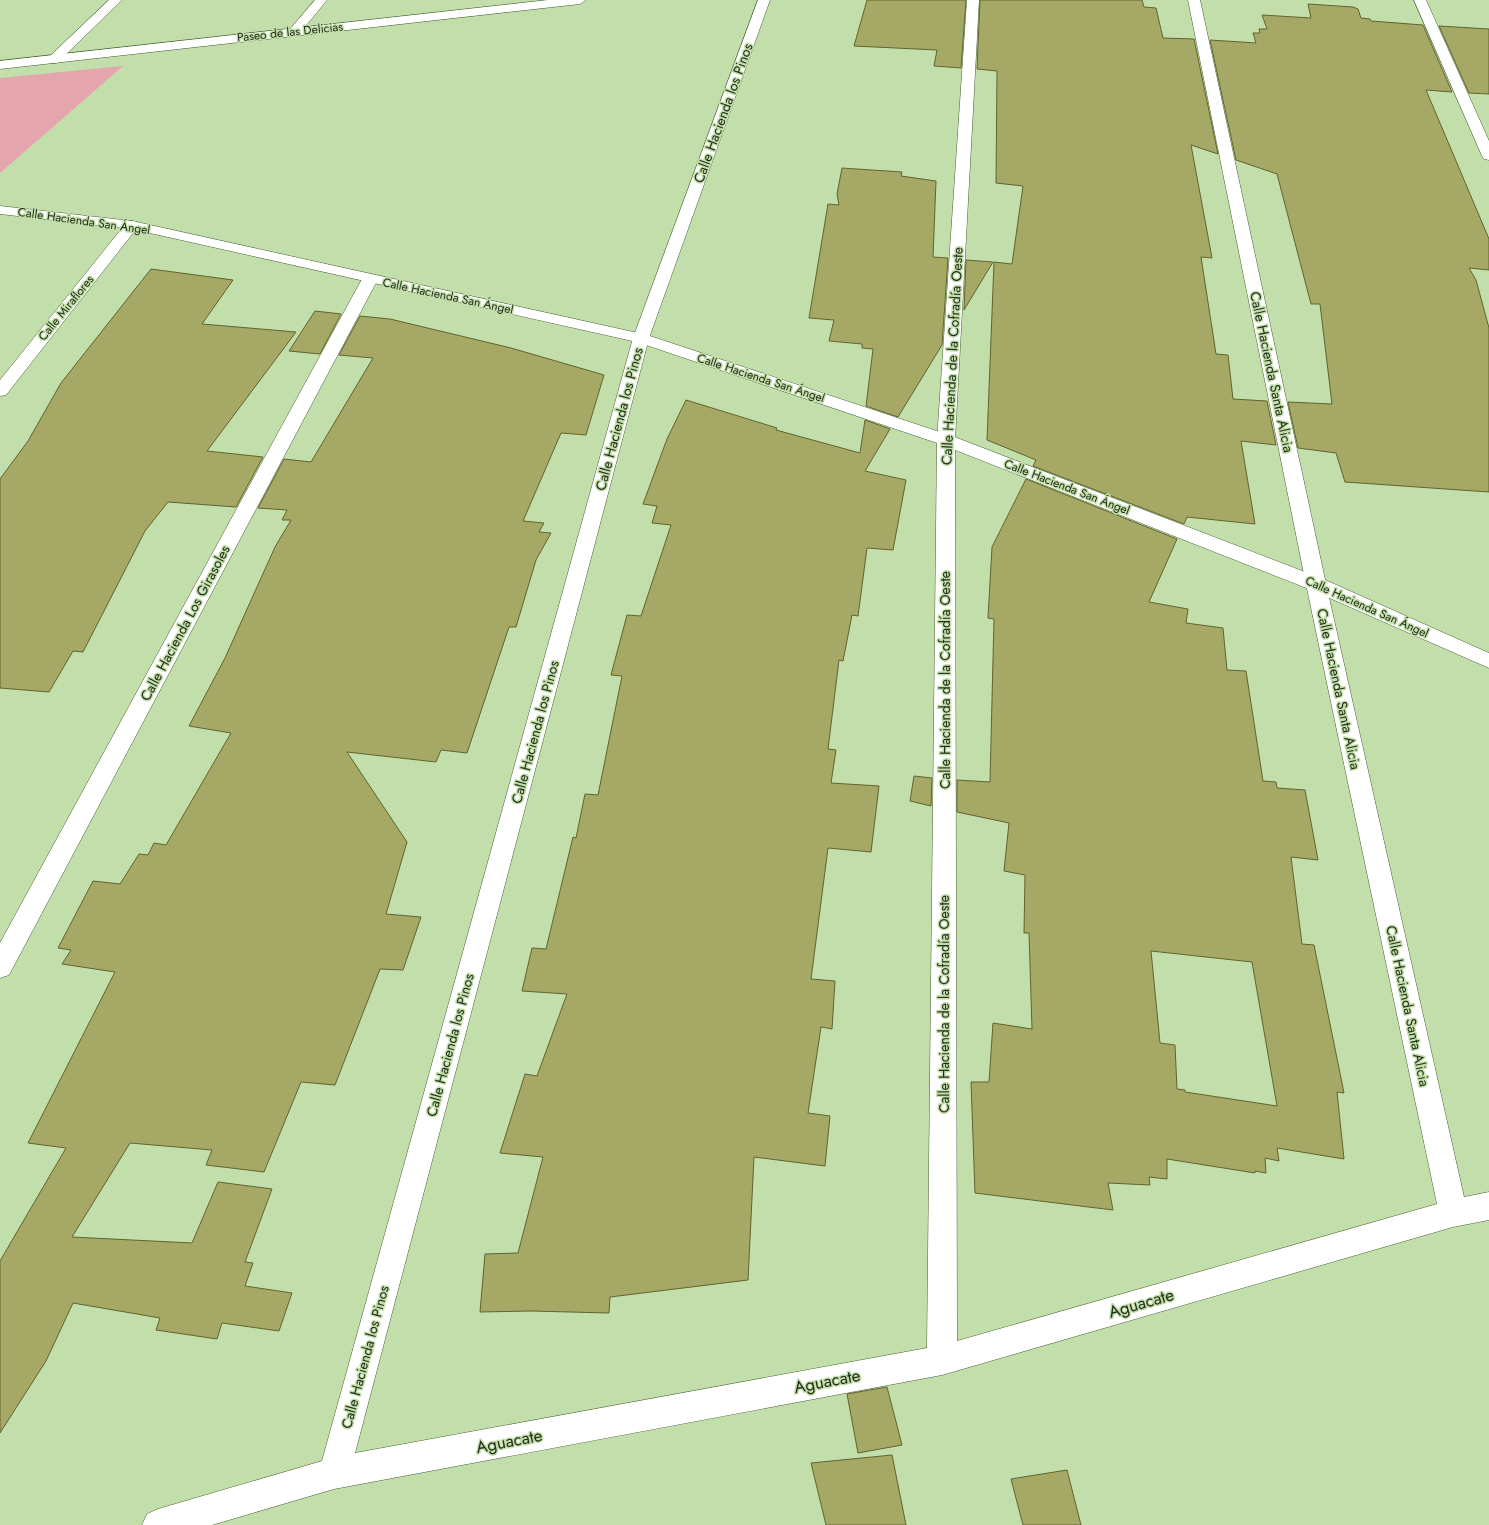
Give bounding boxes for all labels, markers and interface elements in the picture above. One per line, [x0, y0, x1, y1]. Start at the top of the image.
street label: Paseo de las Delicias [236, 17, 344, 47]
street label: Calle Hacienda los Pinos [688, 40, 758, 186]
street label: Calle Hacienda San Ángel [17, 203, 151, 239]
street label: Calle Hacienda de la Cofradía Oeste [936, 247, 968, 465]
street label: Calle Miraflores [34, 271, 98, 345]
street label: Calle Hacienda San Ángel [381, 273, 515, 319]
street label: Calle Hacienda Santa Alicia [1245, 290, 1299, 454]
street label: Calle Hacienda los Pinos [590, 345, 648, 493]
street label: Calle Hacienda San Ángel [695, 349, 827, 407]
street label: Calle Hacienda San Ángel [1001, 455, 1133, 519]
street label: Calle Hacienda Los Girasoles [135, 541, 235, 704]
street label: Calle Hacienda de la Cofradía Oeste [935, 571, 955, 789]
street label: Calle Hacienda San Ángel [1302, 572, 1432, 642]
street label: Calle Hacienda Santa Alicia [1312, 607, 1366, 771]
street label: Calle Hacienda los Pinos [506, 658, 564, 806]
street label: Calle Hacienda de la Cofradía Oeste [934, 895, 954, 1113]
street label: Calle Hacienda Santa Alicia [1381, 924, 1435, 1088]
street label: Calle Hacienda los Pinos [421, 971, 479, 1119]
street label: Aguacate [1105, 1282, 1177, 1324]
street label: Calle Hacienda los Pinos [336, 1283, 394, 1431]
street label: Aguacate [792, 1363, 862, 1399]
street label: Aguacate [474, 1423, 544, 1459]

